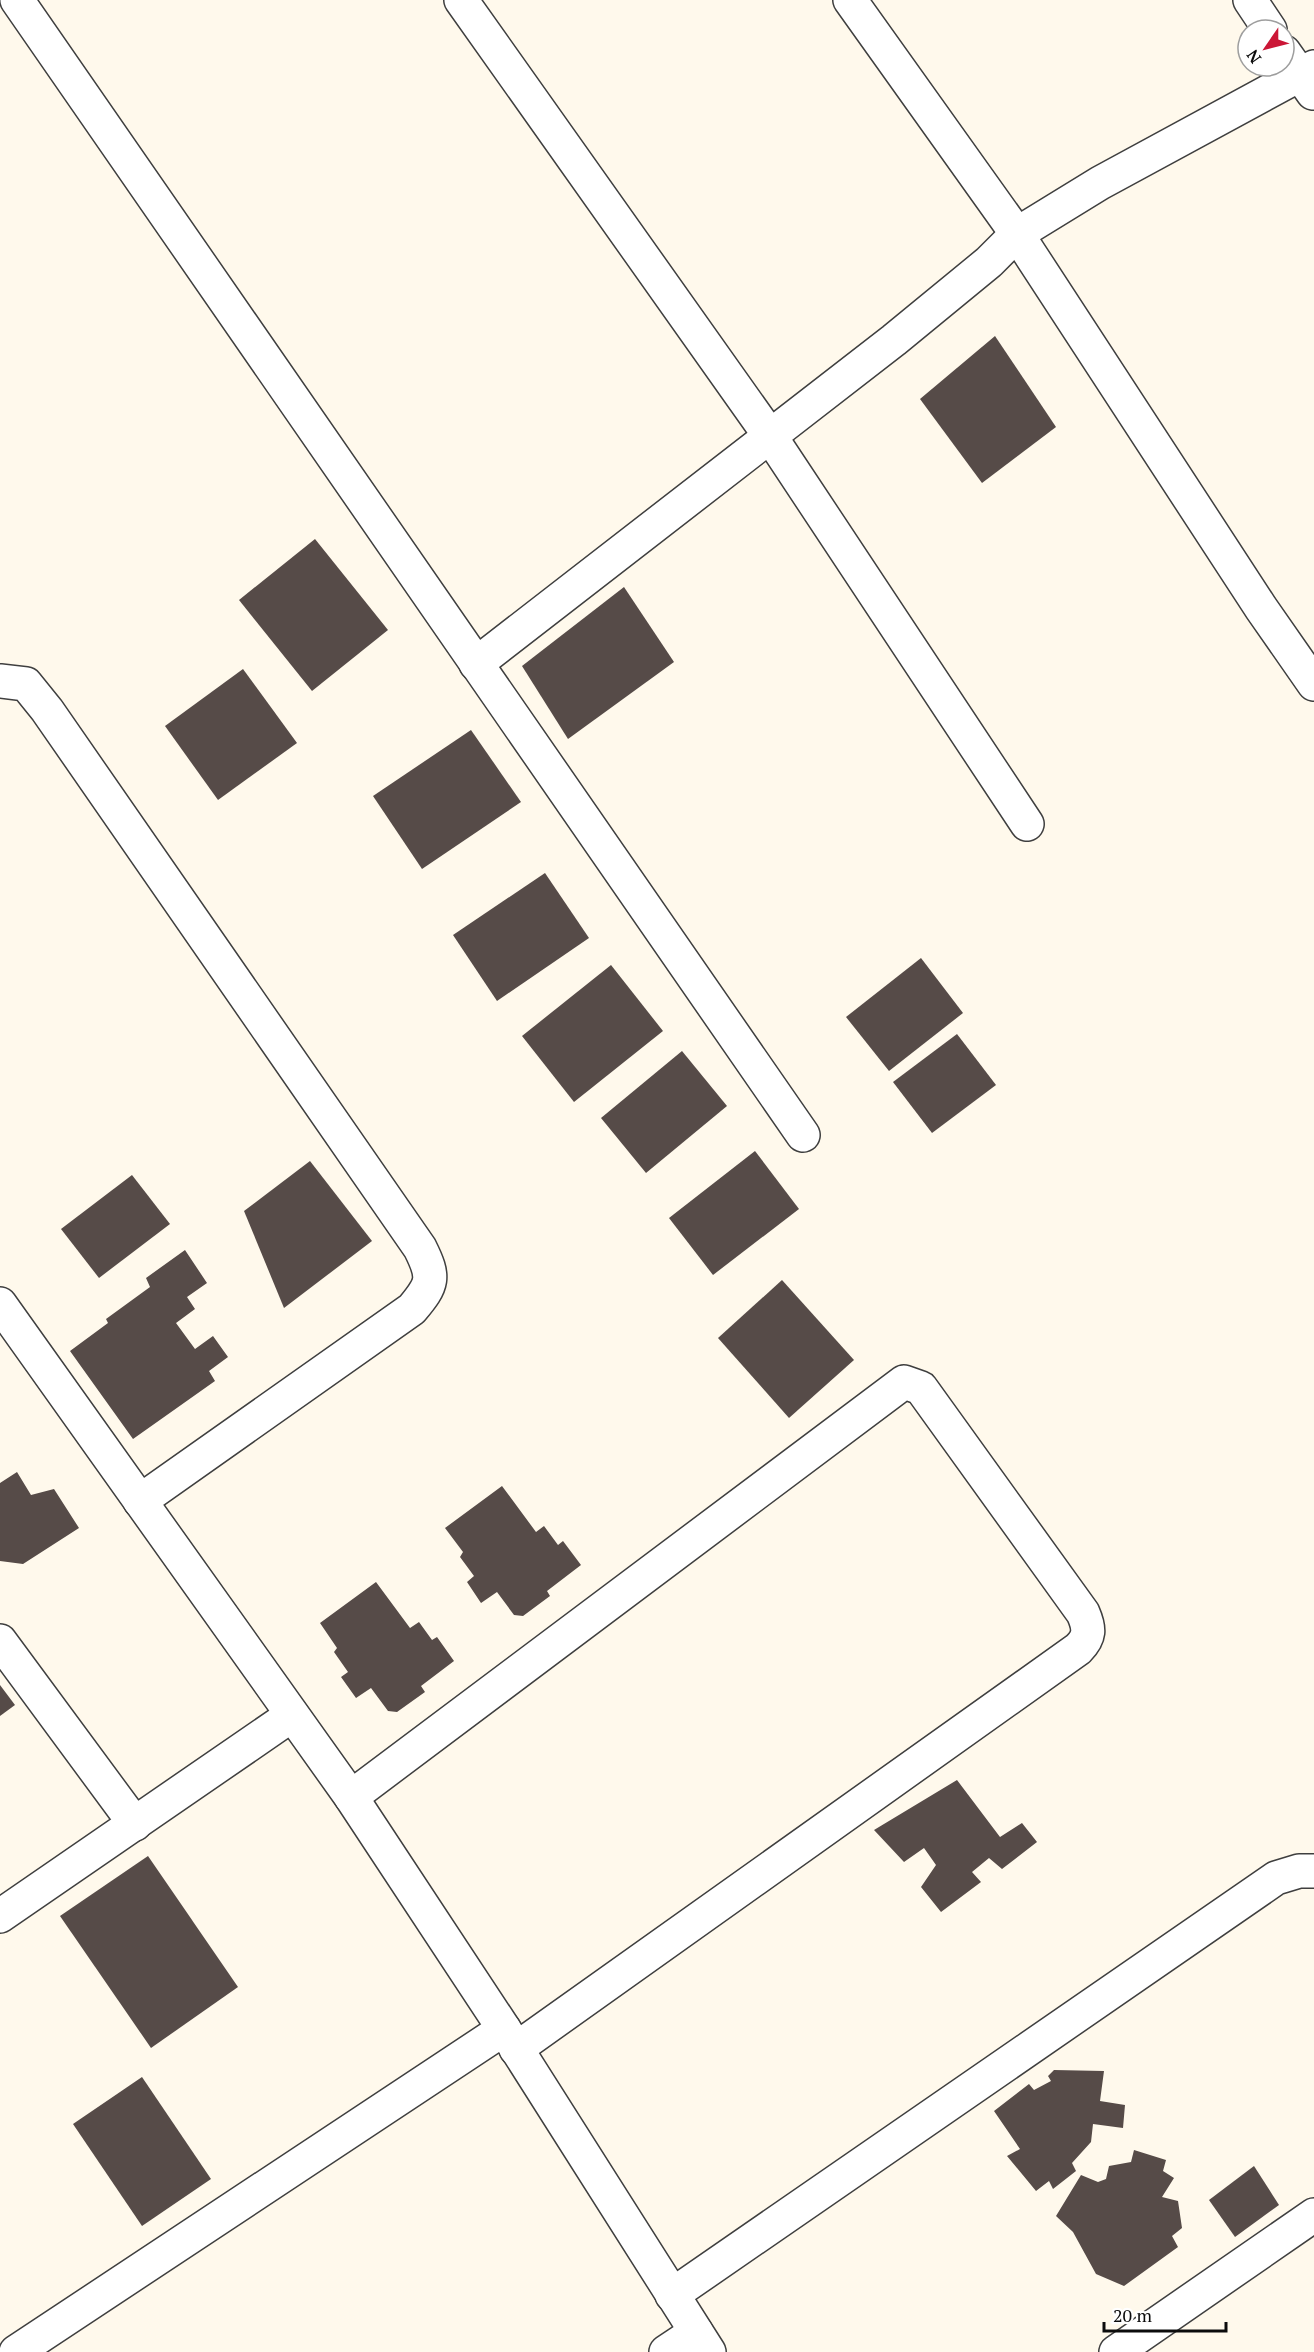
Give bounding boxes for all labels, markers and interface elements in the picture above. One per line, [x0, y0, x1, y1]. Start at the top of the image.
north arrow [1236, 18, 1296, 78]
text: N [1241, 45, 1266, 68]
scale bar [1104, 2295, 1226, 2333]
text: 20 m [1113, 2303, 1153, 2327]

